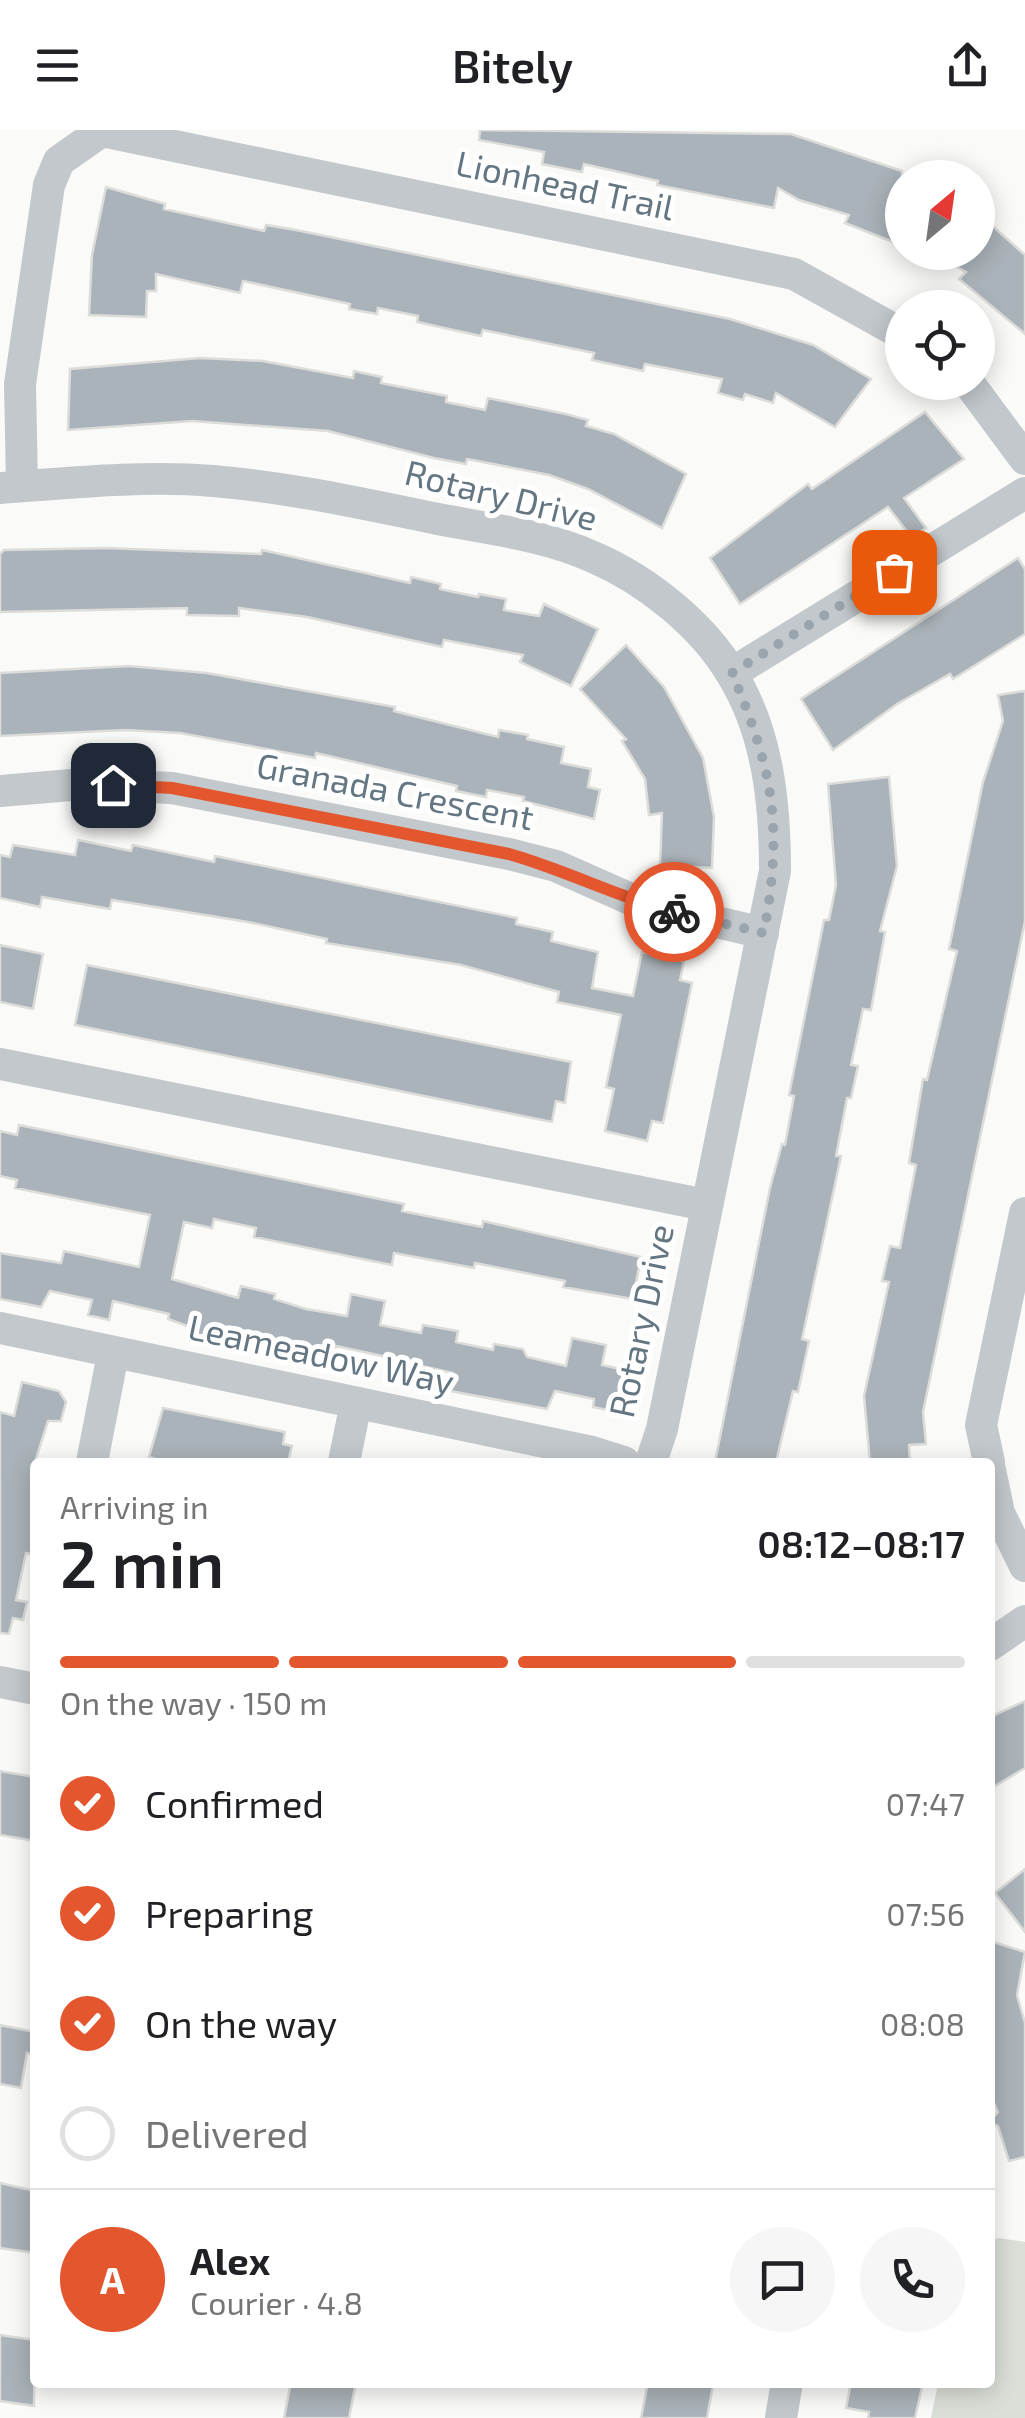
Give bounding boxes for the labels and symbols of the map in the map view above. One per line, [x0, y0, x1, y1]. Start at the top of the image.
street label: Lionhead Trail [453, 140, 679, 228]
north arrow [885, 160, 995, 270]
street label: Rotary Drive [401, 450, 602, 538]
pin [852, 530, 937, 615]
pin [71, 743, 156, 828]
street label: Granada Crescent [253, 743, 537, 837]
courier [624, 862, 724, 962]
street label: Rotary Drive [599, 1220, 681, 1421]
street label: Leameadow Way [185, 1304, 458, 1402]

